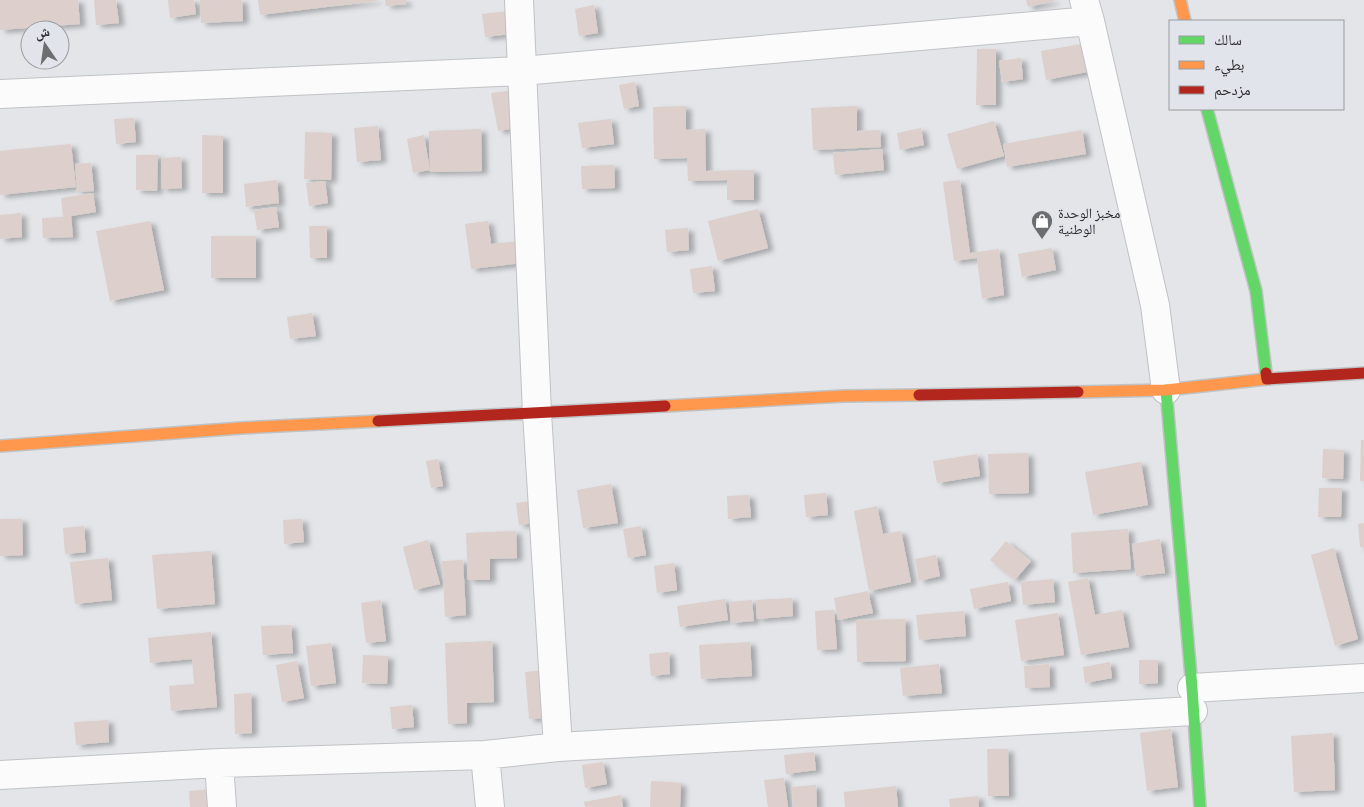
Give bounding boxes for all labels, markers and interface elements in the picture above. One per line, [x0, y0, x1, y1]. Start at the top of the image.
north arrow [20, 20, 70, 70]
legend [1169, 20, 1344, 110]
text: ش [33, 22, 52, 45]
text: سالك [1214, 30, 1242, 51]
text: بطيء [1214, 55, 1244, 77]
text: مزدحم [1214, 80, 1251, 101]
place label: مخبز الوحدة الوطنية [1058, 204, 1120, 240]
shop icon: مخبز الوحدة الوطنية [1030, 209, 1054, 240]

